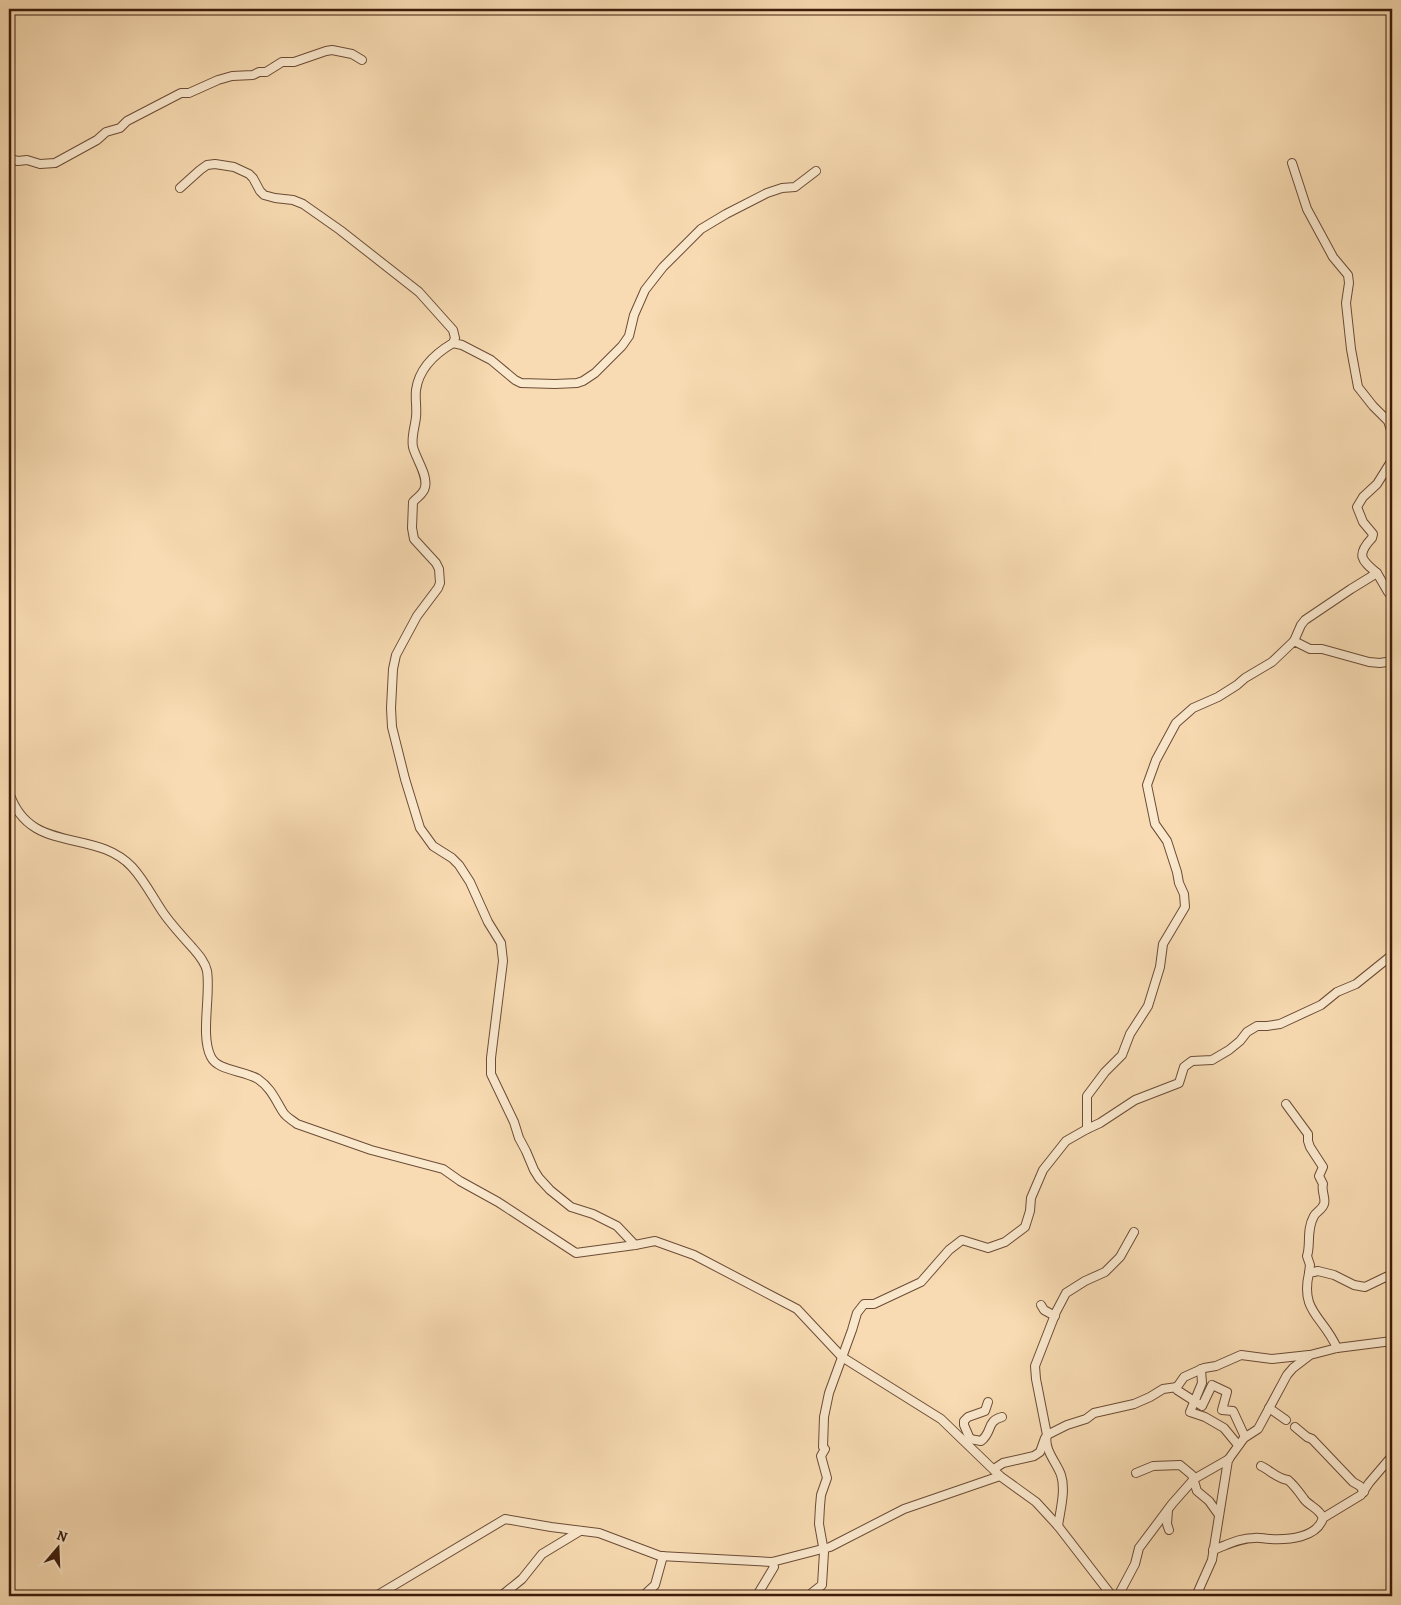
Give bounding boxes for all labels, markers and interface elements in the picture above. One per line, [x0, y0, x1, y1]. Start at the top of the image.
north arrow [32, 1522, 82, 1572]
text: N [54, 1526, 70, 1547]

